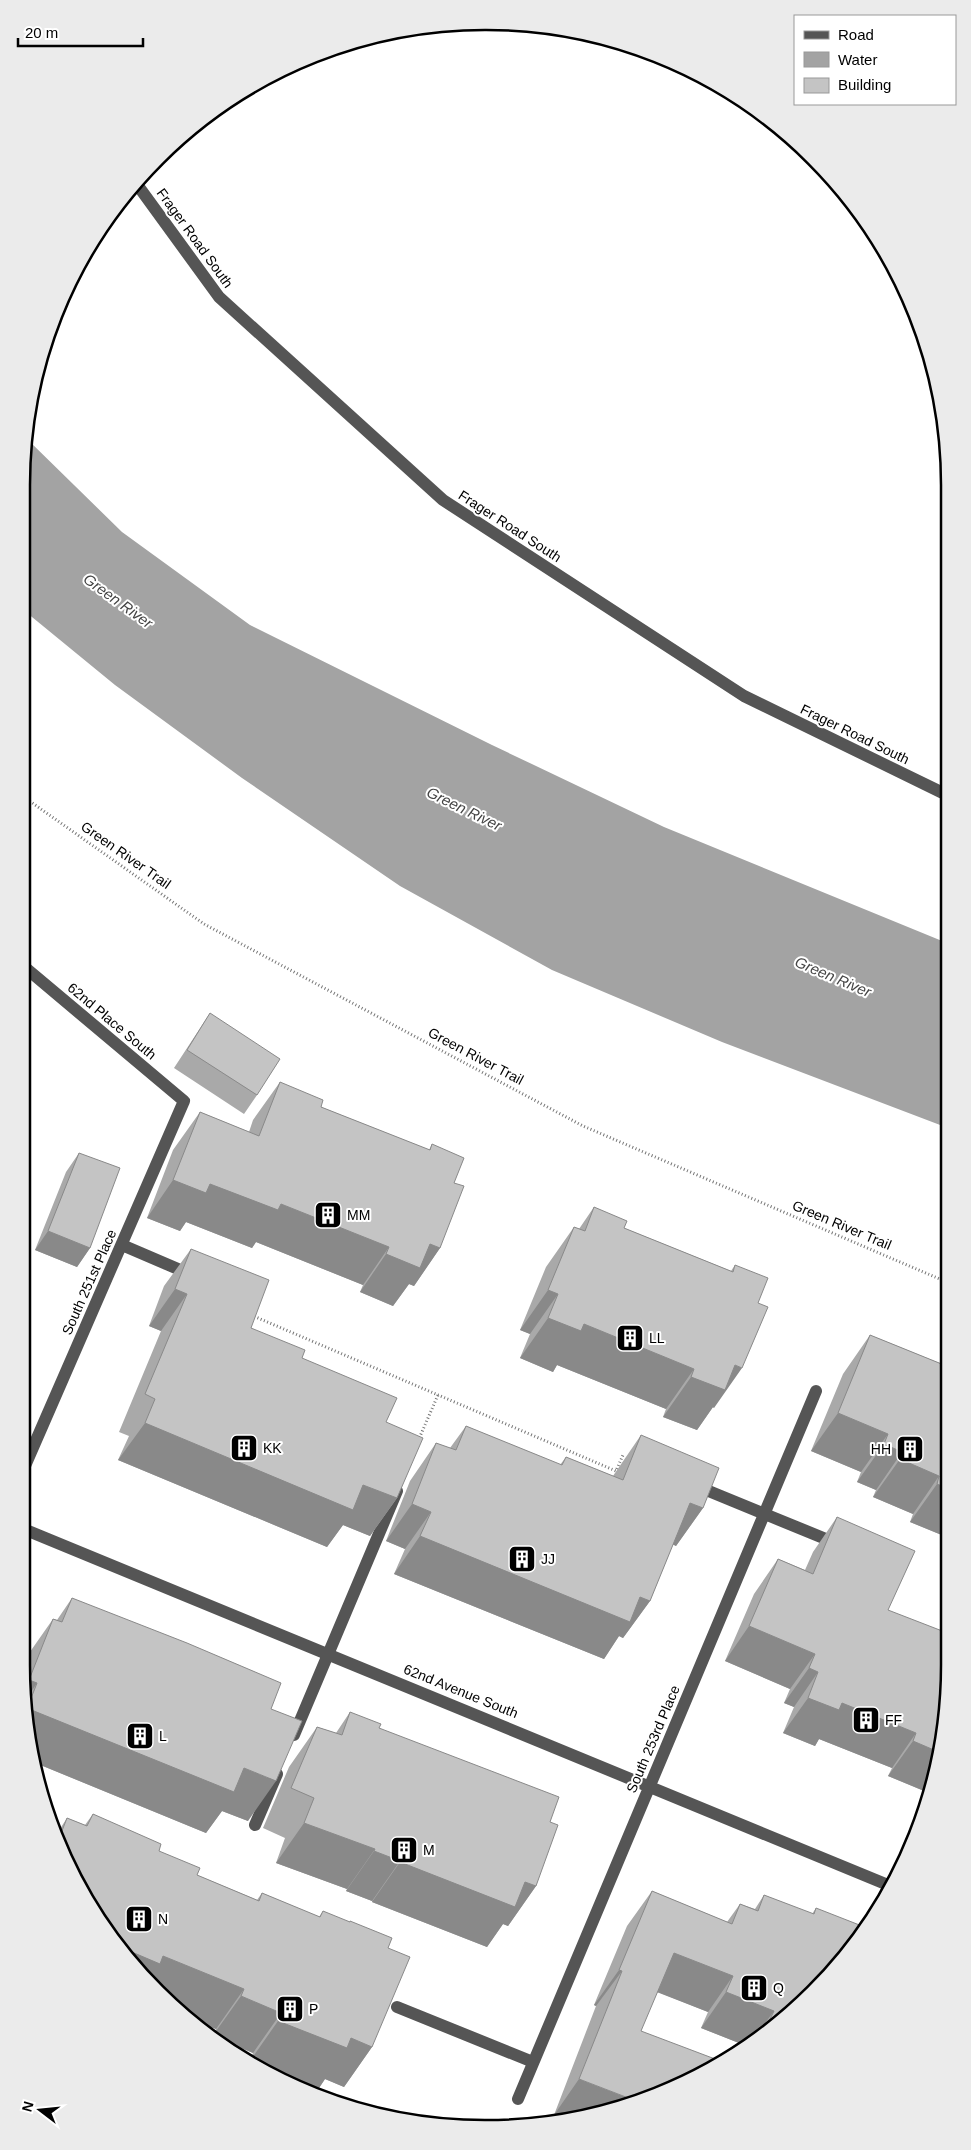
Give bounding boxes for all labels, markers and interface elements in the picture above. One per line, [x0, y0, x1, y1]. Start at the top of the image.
scale bar [18, 15, 142, 47]
legend [794, 15, 956, 105]
text: 20 m [25, 24, 58, 41]
text: Road [838, 26, 874, 43]
text: Water [838, 51, 877, 68]
text: Building [838, 76, 891, 93]
street label: Frager Road South [154, 185, 236, 291]
street label: Frager Road South [456, 487, 564, 565]
water label: Green River [81, 570, 157, 632]
street label: Frager Road South [798, 701, 912, 767]
water label: Green River [424, 783, 505, 834]
street label: Green River Trail [78, 818, 174, 892]
water label: Green River [793, 953, 875, 1001]
street label: 62nd Place South [65, 979, 159, 1063]
street label: Green River Trail [426, 1024, 526, 1088]
street label: Green River Trail [790, 1197, 894, 1253]
building icon: MM [313, 1200, 343, 1230]
place label: MM [347, 1207, 370, 1223]
street label: South 251st Place [59, 1227, 120, 1337]
building icon: LL [615, 1323, 645, 1353]
place label: LL [649, 1330, 665, 1346]
building icon: KK [229, 1433, 259, 1463]
building icon: HH [895, 1434, 925, 1464]
place label: KK [263, 1440, 282, 1456]
place label: HH [871, 1441, 891, 1457]
building icon: JJ [507, 1544, 537, 1574]
place label: JJ [541, 1551, 555, 1567]
street label: 62nd Avenue South [401, 1661, 521, 1721]
street label: South 253rd Place [623, 1683, 683, 1795]
building icon: FF [851, 1705, 881, 1735]
place label: FF [885, 1712, 902, 1728]
building icon: L [125, 1721, 155, 1751]
place label: L [159, 1728, 167, 1744]
building icon: M [389, 1835, 419, 1865]
place label: M [423, 1842, 435, 1858]
building icon: N [124, 1904, 154, 1934]
place label: N [158, 1911, 168, 1927]
building icon: Q [739, 1973, 769, 2003]
place label: Q [773, 1980, 784, 1996]
building icon: P [275, 1994, 305, 2024]
place label: P [309, 2001, 318, 2017]
north arrow [15, 2085, 65, 2135]
text: N [18, 2099, 37, 2113]

